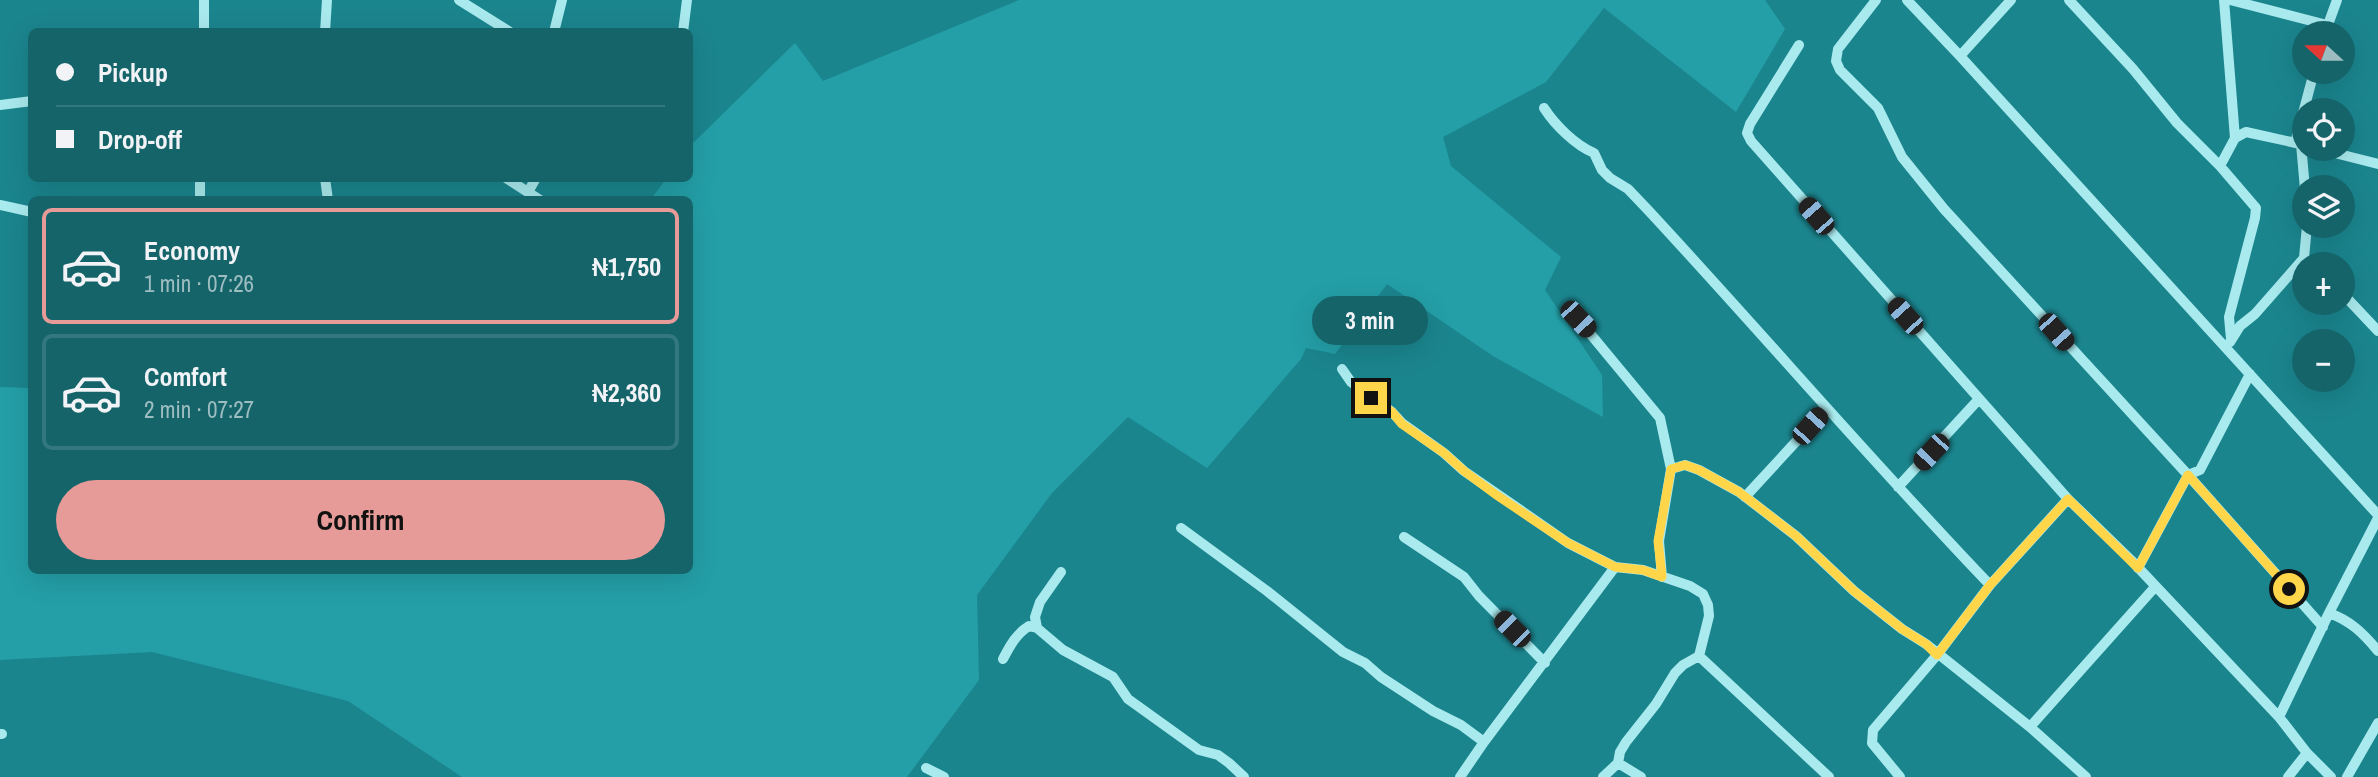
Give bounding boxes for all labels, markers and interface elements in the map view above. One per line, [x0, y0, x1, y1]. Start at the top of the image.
north arrow [2292, 21, 2356, 84]
map controls [2292, 21, 2355, 392]
text: Pickup [98, 55, 168, 90]
button: locate [2292, 98, 2355, 161]
text: Drop-off [98, 122, 182, 157]
button: layers [2292, 175, 2355, 238]
car [1795, 193, 1838, 239]
text: Economy [144, 233, 240, 268]
icon: car [60, 235, 123, 298]
text: ₦1,750 [592, 249, 661, 284]
button: + [2292, 252, 2355, 315]
text: 1 min · 07:26 [144, 268, 254, 299]
car [1884, 293, 1927, 339]
callout: 3 min [1313, 296, 1429, 346]
car [1556, 296, 1601, 342]
text: 3 min [1345, 305, 1395, 336]
car [2035, 309, 2078, 355]
button: − [2292, 329, 2355, 392]
text: Comfort [144, 359, 227, 394]
icon: car [60, 361, 123, 424]
text: ₦2,360 [592, 375, 661, 410]
route end [1355, 382, 1387, 414]
text: 2 min · 07:27 [144, 394, 254, 425]
car [1789, 403, 1832, 449]
car [1909, 429, 1954, 475]
button: Confirm [56, 480, 665, 560]
route start [2273, 573, 2305, 605]
car [1490, 607, 1535, 651]

